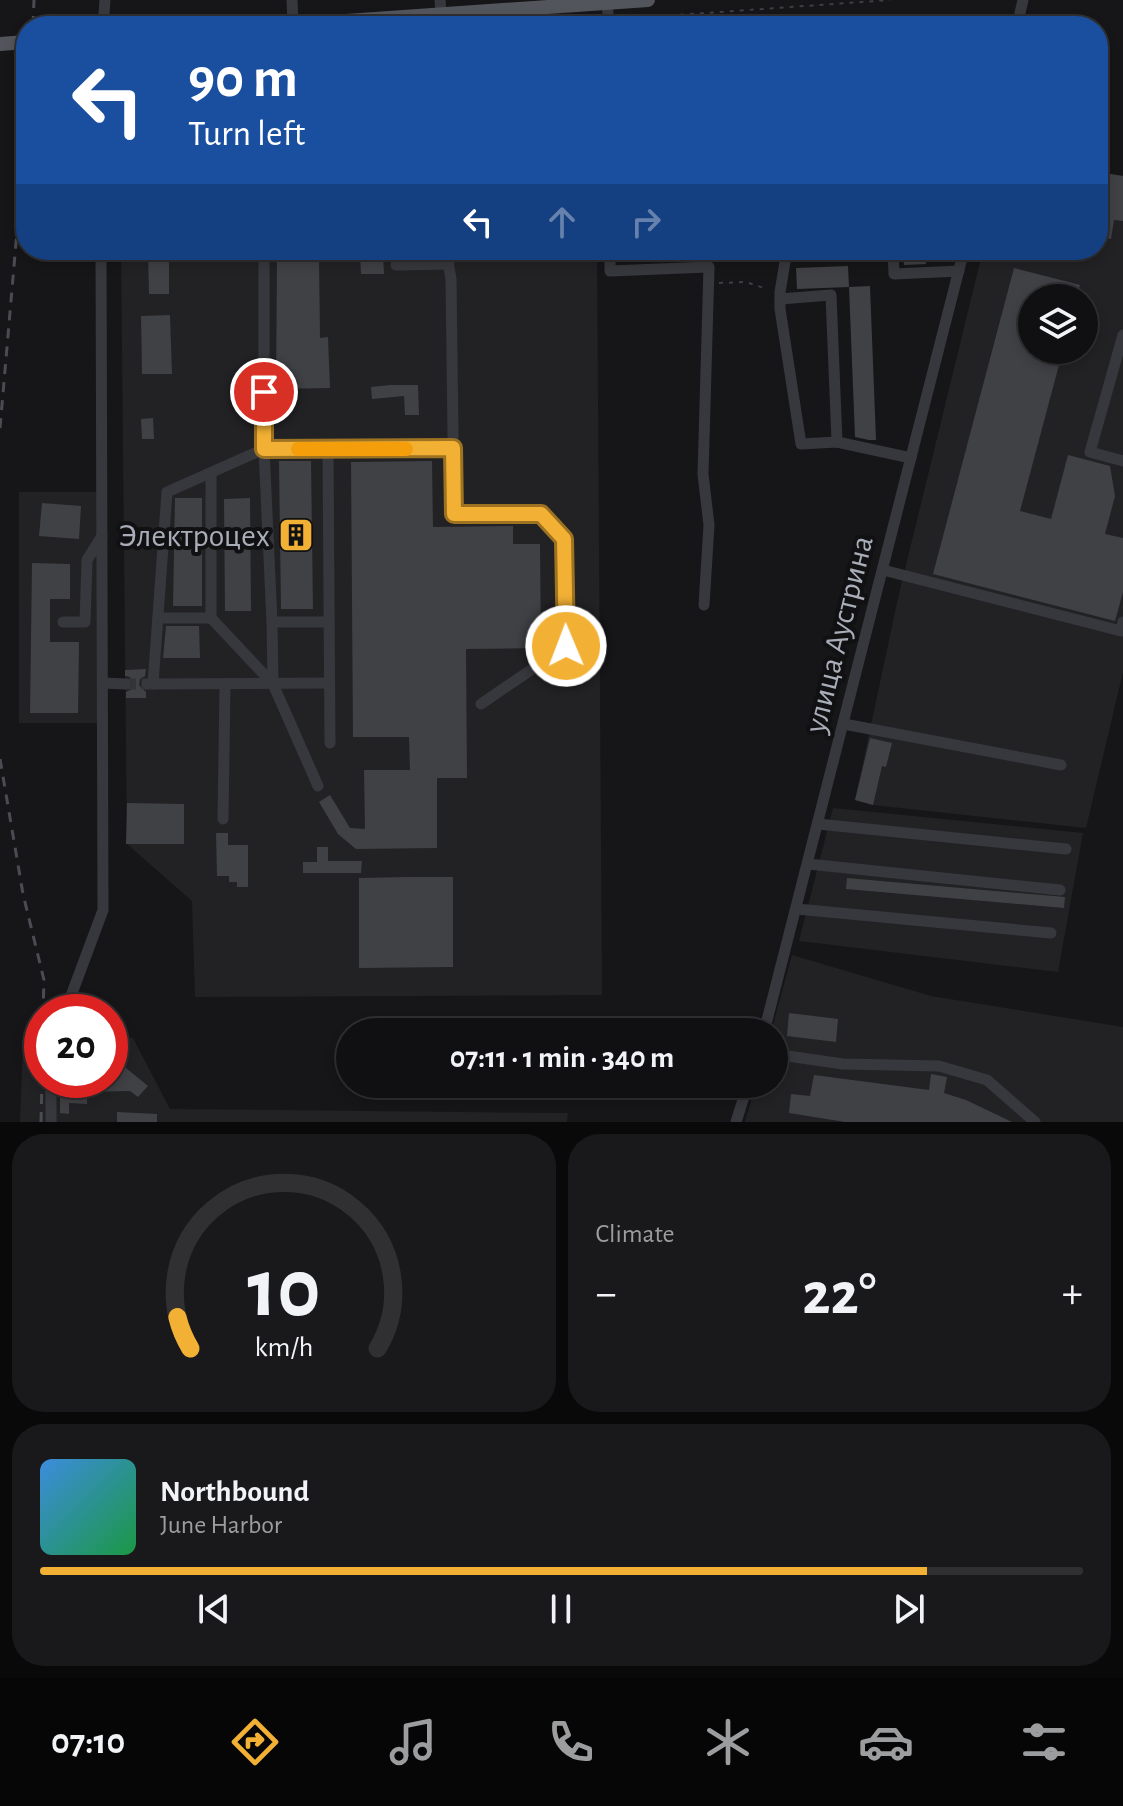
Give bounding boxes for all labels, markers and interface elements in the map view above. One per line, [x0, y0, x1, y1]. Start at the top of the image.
icon: left [56, 48, 160, 152]
text: 90 m [188, 51, 298, 107]
text: Turn left [188, 116, 305, 152]
icon: left [456, 200, 500, 244]
icon: ahead [540, 200, 584, 244]
icon: right [624, 200, 668, 244]
map controls [1018, 284, 1098, 364]
button: layers [1018, 284, 1098, 364]
pin [230, 358, 298, 426]
icon: arrive [242, 370, 286, 414]
building icon: Электроцех [277, 516, 315, 554]
place label: Электроцех [118, 520, 270, 552]
street label: улица Аустрина [799, 533, 879, 737]
position arrow [524, 604, 608, 688]
speed limit sign: 20 [24, 994, 128, 1098]
text: 07:11 · 1 min · 340 m [450, 1043, 674, 1073]
text: Climate [596, 1221, 674, 1247]
text: 10 [247, 1248, 320, 1332]
text: 22° [802, 1265, 876, 1325]
text: − [596, 1272, 617, 1316]
text: + [1062, 1272, 1083, 1316]
text: km/h [254, 1333, 313, 1362]
text: Northbound [160, 1477, 309, 1507]
text: June Harbor [160, 1512, 282, 1538]
icon: previous [192, 1587, 236, 1631]
icon: pause [539, 1587, 583, 1631]
icon: next [887, 1587, 931, 1631]
icon: directions [227, 1714, 283, 1770]
icon: music [385, 1714, 441, 1770]
icon: phone [543, 1714, 599, 1770]
icon: climate [700, 1714, 756, 1770]
icon: car [858, 1714, 914, 1770]
icon: filters [1016, 1714, 1072, 1770]
text: 07:10 [51, 1724, 125, 1760]

